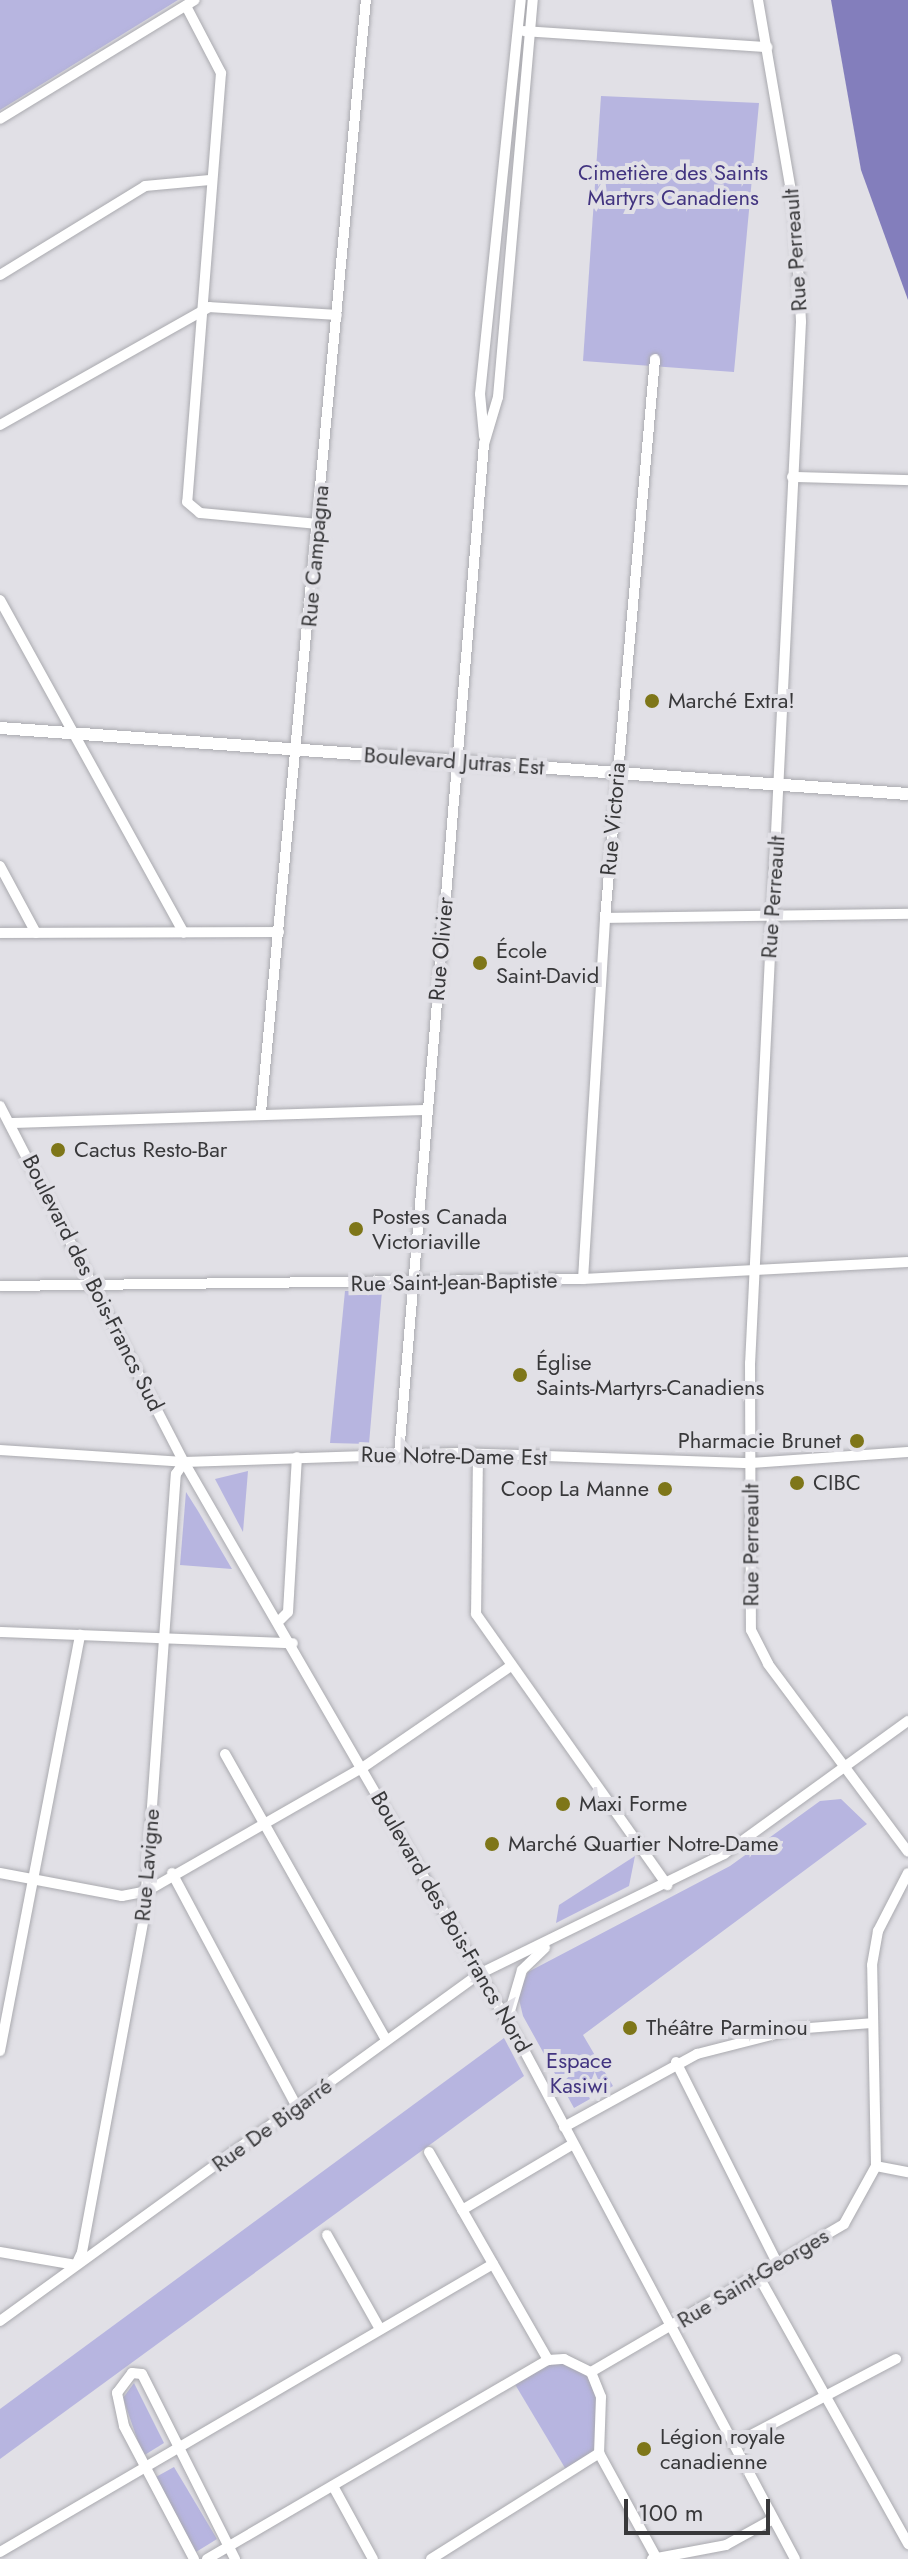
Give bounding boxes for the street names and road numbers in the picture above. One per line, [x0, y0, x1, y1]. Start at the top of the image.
street label: Rue Perreault [778, 188, 812, 312]
street label: Rue Campagna [296, 484, 334, 628]
street label: Boulevard Jutras Est [363, 742, 545, 780]
street label: Rue Victoria [595, 761, 631, 877]
street label: Rue Perreault [756, 835, 790, 959]
street label: Rue Olivier [423, 896, 459, 1002]
street label: Boulevard des Bois-Francs Sud [17, 1150, 169, 1416]
street label: Rue Saint-Jean-Baptiste [350, 1267, 558, 1297]
street label: Rue Notre-Dame Est [361, 1441, 547, 1471]
street label: Rue Perreault [738, 1483, 764, 1607]
street label: Boulevard des Bois-Francs Nord [365, 1787, 537, 2057]
street label: Rue Lavigne [129, 1808, 165, 1922]
street label: Rue De Bigarré [207, 2073, 337, 2177]
street label: Rue Saint-Georges [673, 2222, 833, 2334]

